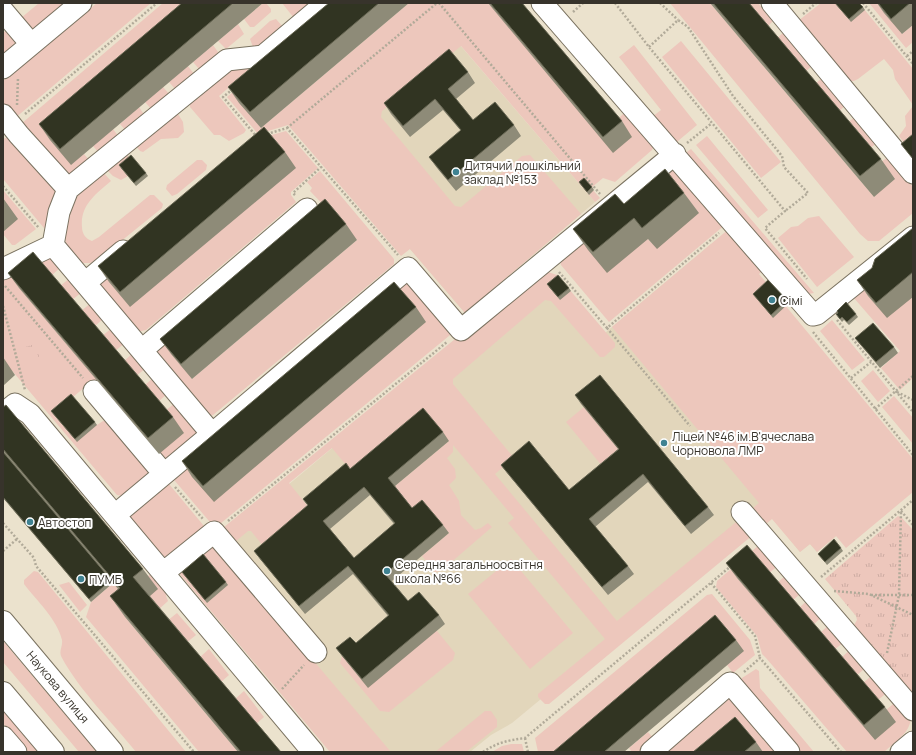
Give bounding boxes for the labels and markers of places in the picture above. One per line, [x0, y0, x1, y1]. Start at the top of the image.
place label: Дитячий дошкільний заклад №153 [464, 157, 581, 188]
marker: Дитячий дошкільний заклад №153 [451, 167, 461, 177]
place label: Сімі [780, 292, 803, 309]
marker: Сімі [767, 295, 777, 305]
place label: Ліцей №46 ім.В'ячеслава Чорновола ЛМР [672, 428, 814, 459]
marker: Ліцей №46 ім.В'ячеслава Чорновола ЛМР [659, 438, 669, 448]
place label: Автостоп [38, 514, 91, 531]
marker: Автостоп [25, 517, 35, 527]
place label: Середня загальноосвітня школа №66 [395, 556, 543, 587]
marker: Середня загальноосвітня школа №66 [382, 566, 392, 576]
place label: ПУМБ [89, 571, 122, 588]
marker: ПУМБ [76, 574, 86, 584]

